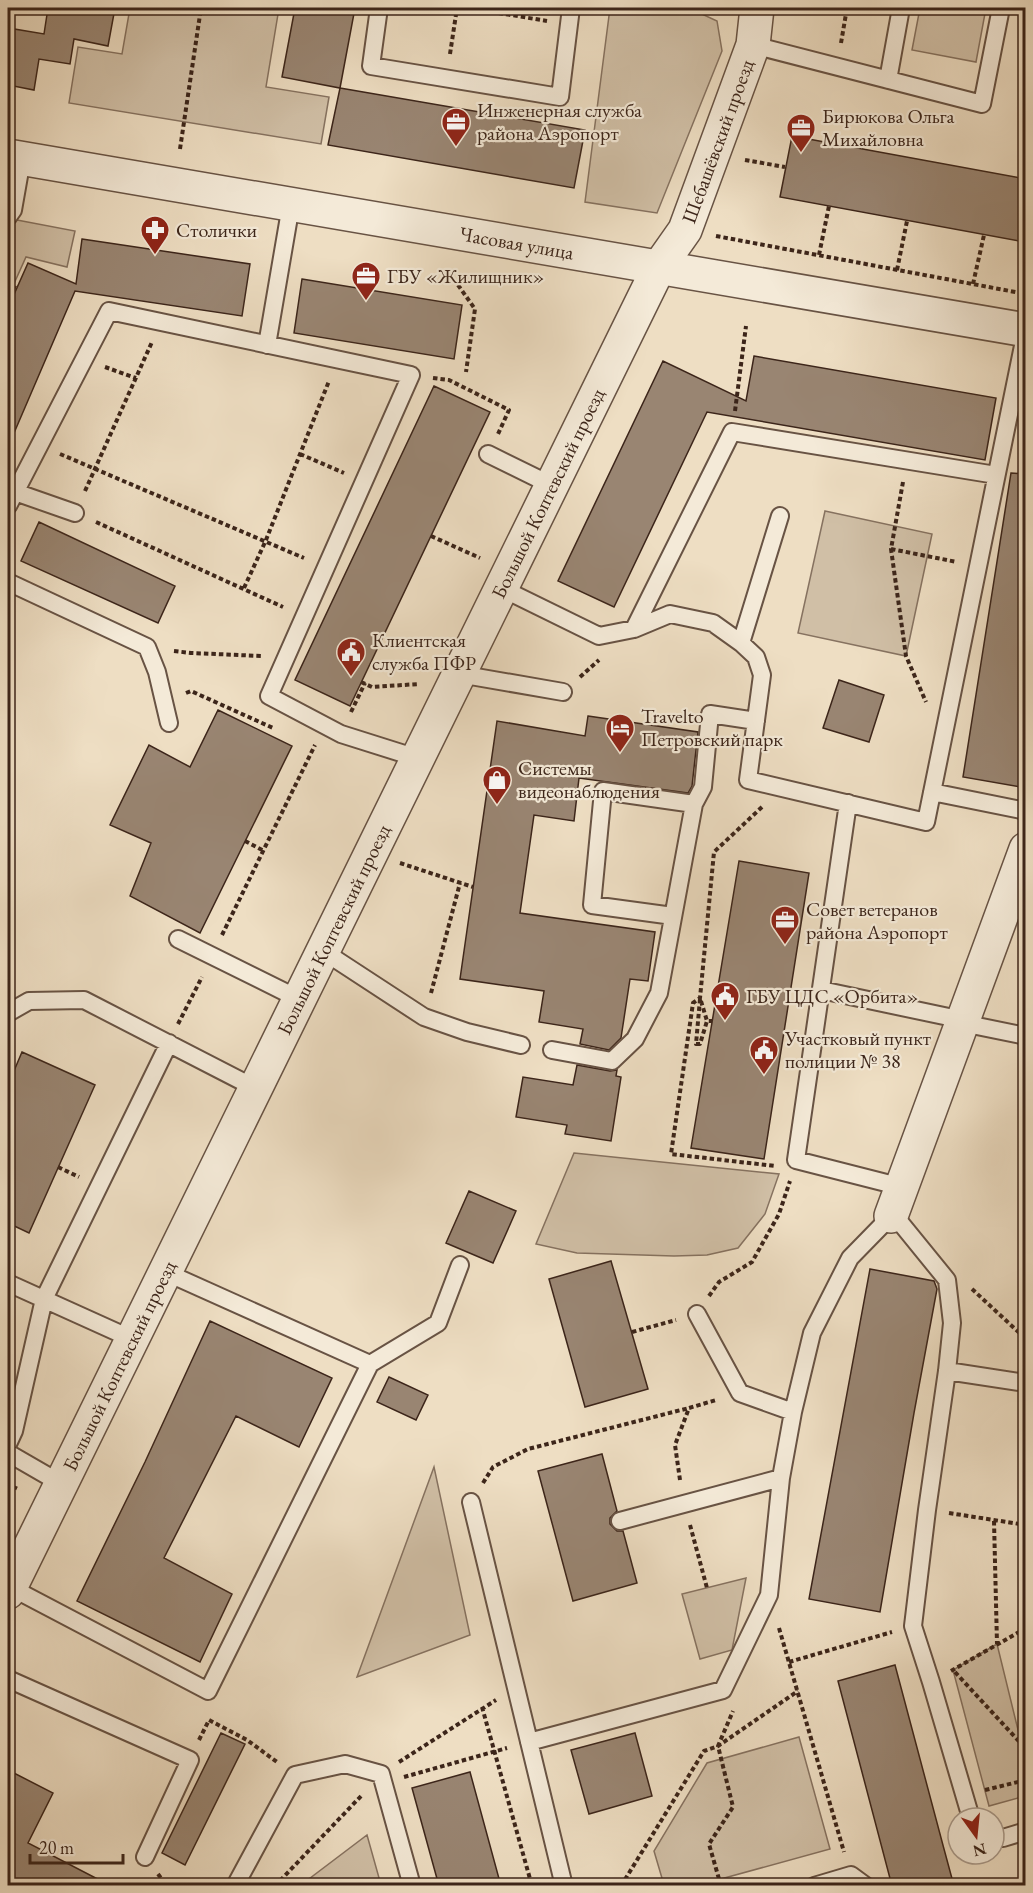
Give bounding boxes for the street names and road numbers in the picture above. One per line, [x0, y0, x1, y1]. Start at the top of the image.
street label: Шебашёвский проезд [676, 56, 760, 227]
street label: Часовая улица [458, 220, 576, 265]
street label: Большой Коптевский проезд [485, 384, 610, 603]
street label: Большой Коптевский проезд [271, 820, 396, 1039]
street label: Большой Коптевский проезд [56, 1256, 182, 1475]

